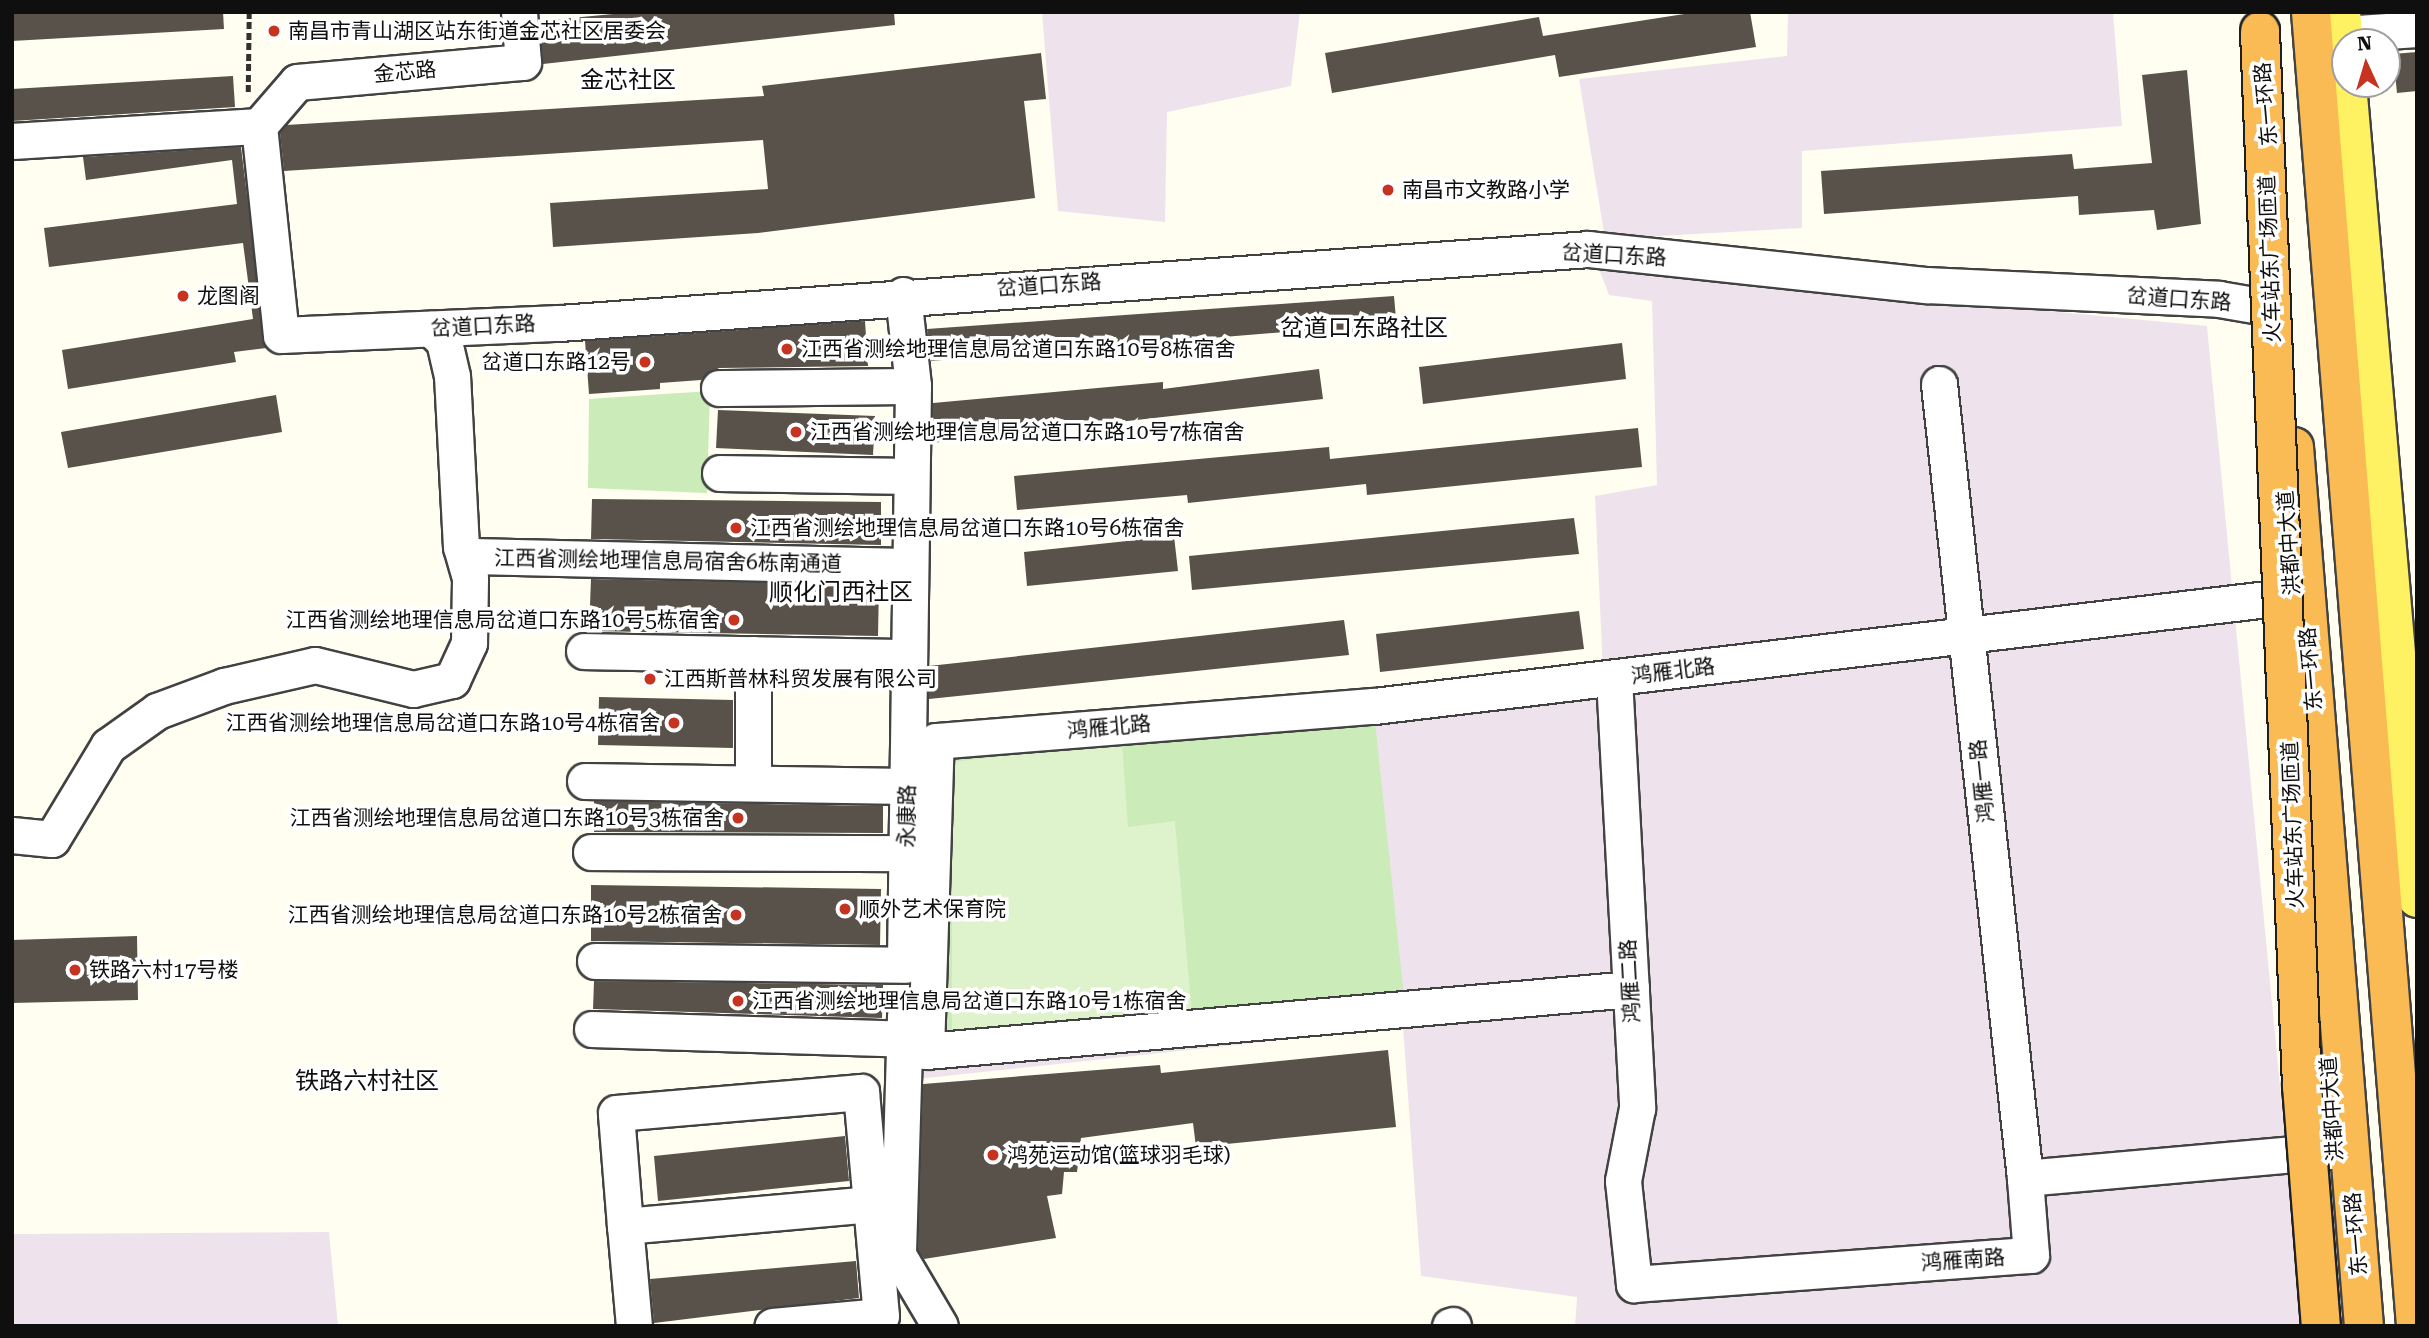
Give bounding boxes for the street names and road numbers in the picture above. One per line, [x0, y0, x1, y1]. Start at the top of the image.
street label: 金芯路 [373, 57, 437, 87]
street label: 东一环路 [2250, 61, 2282, 147]
street label: 火车站东广场匝道 [2254, 175, 2286, 343]
street label: 岔道口东路 [1561, 240, 1667, 270]
street label: 岔道口东路 [996, 269, 1102, 301]
street label: 岔道口东路 [2126, 283, 2232, 315]
street label: 岔道口东路 [430, 311, 536, 341]
street label: 洪都中大道 [2273, 490, 2305, 596]
street label: 江西省测绘地理信息局宿舍6栋南通道 [494, 545, 842, 577]
street label: 东一环路 [2295, 626, 2327, 712]
street label: 鸿雁北路 [1630, 653, 1716, 689]
street label: 鸿雁北路 [1066, 711, 1152, 743]
street label: 鸿雁一路 [1965, 738, 1999, 824]
street label: 火车站东广场匝道 [2277, 741, 2309, 909]
street label: 永康路 [894, 784, 920, 848]
street label: 鸿雁二路 [1615, 938, 1645, 1024]
street label: 洪都中大道 [2316, 1056, 2348, 1162]
street label: 东一环路 [2340, 1191, 2372, 1277]
street label: 鸿雁南路 [1920, 1245, 2006, 1275]

